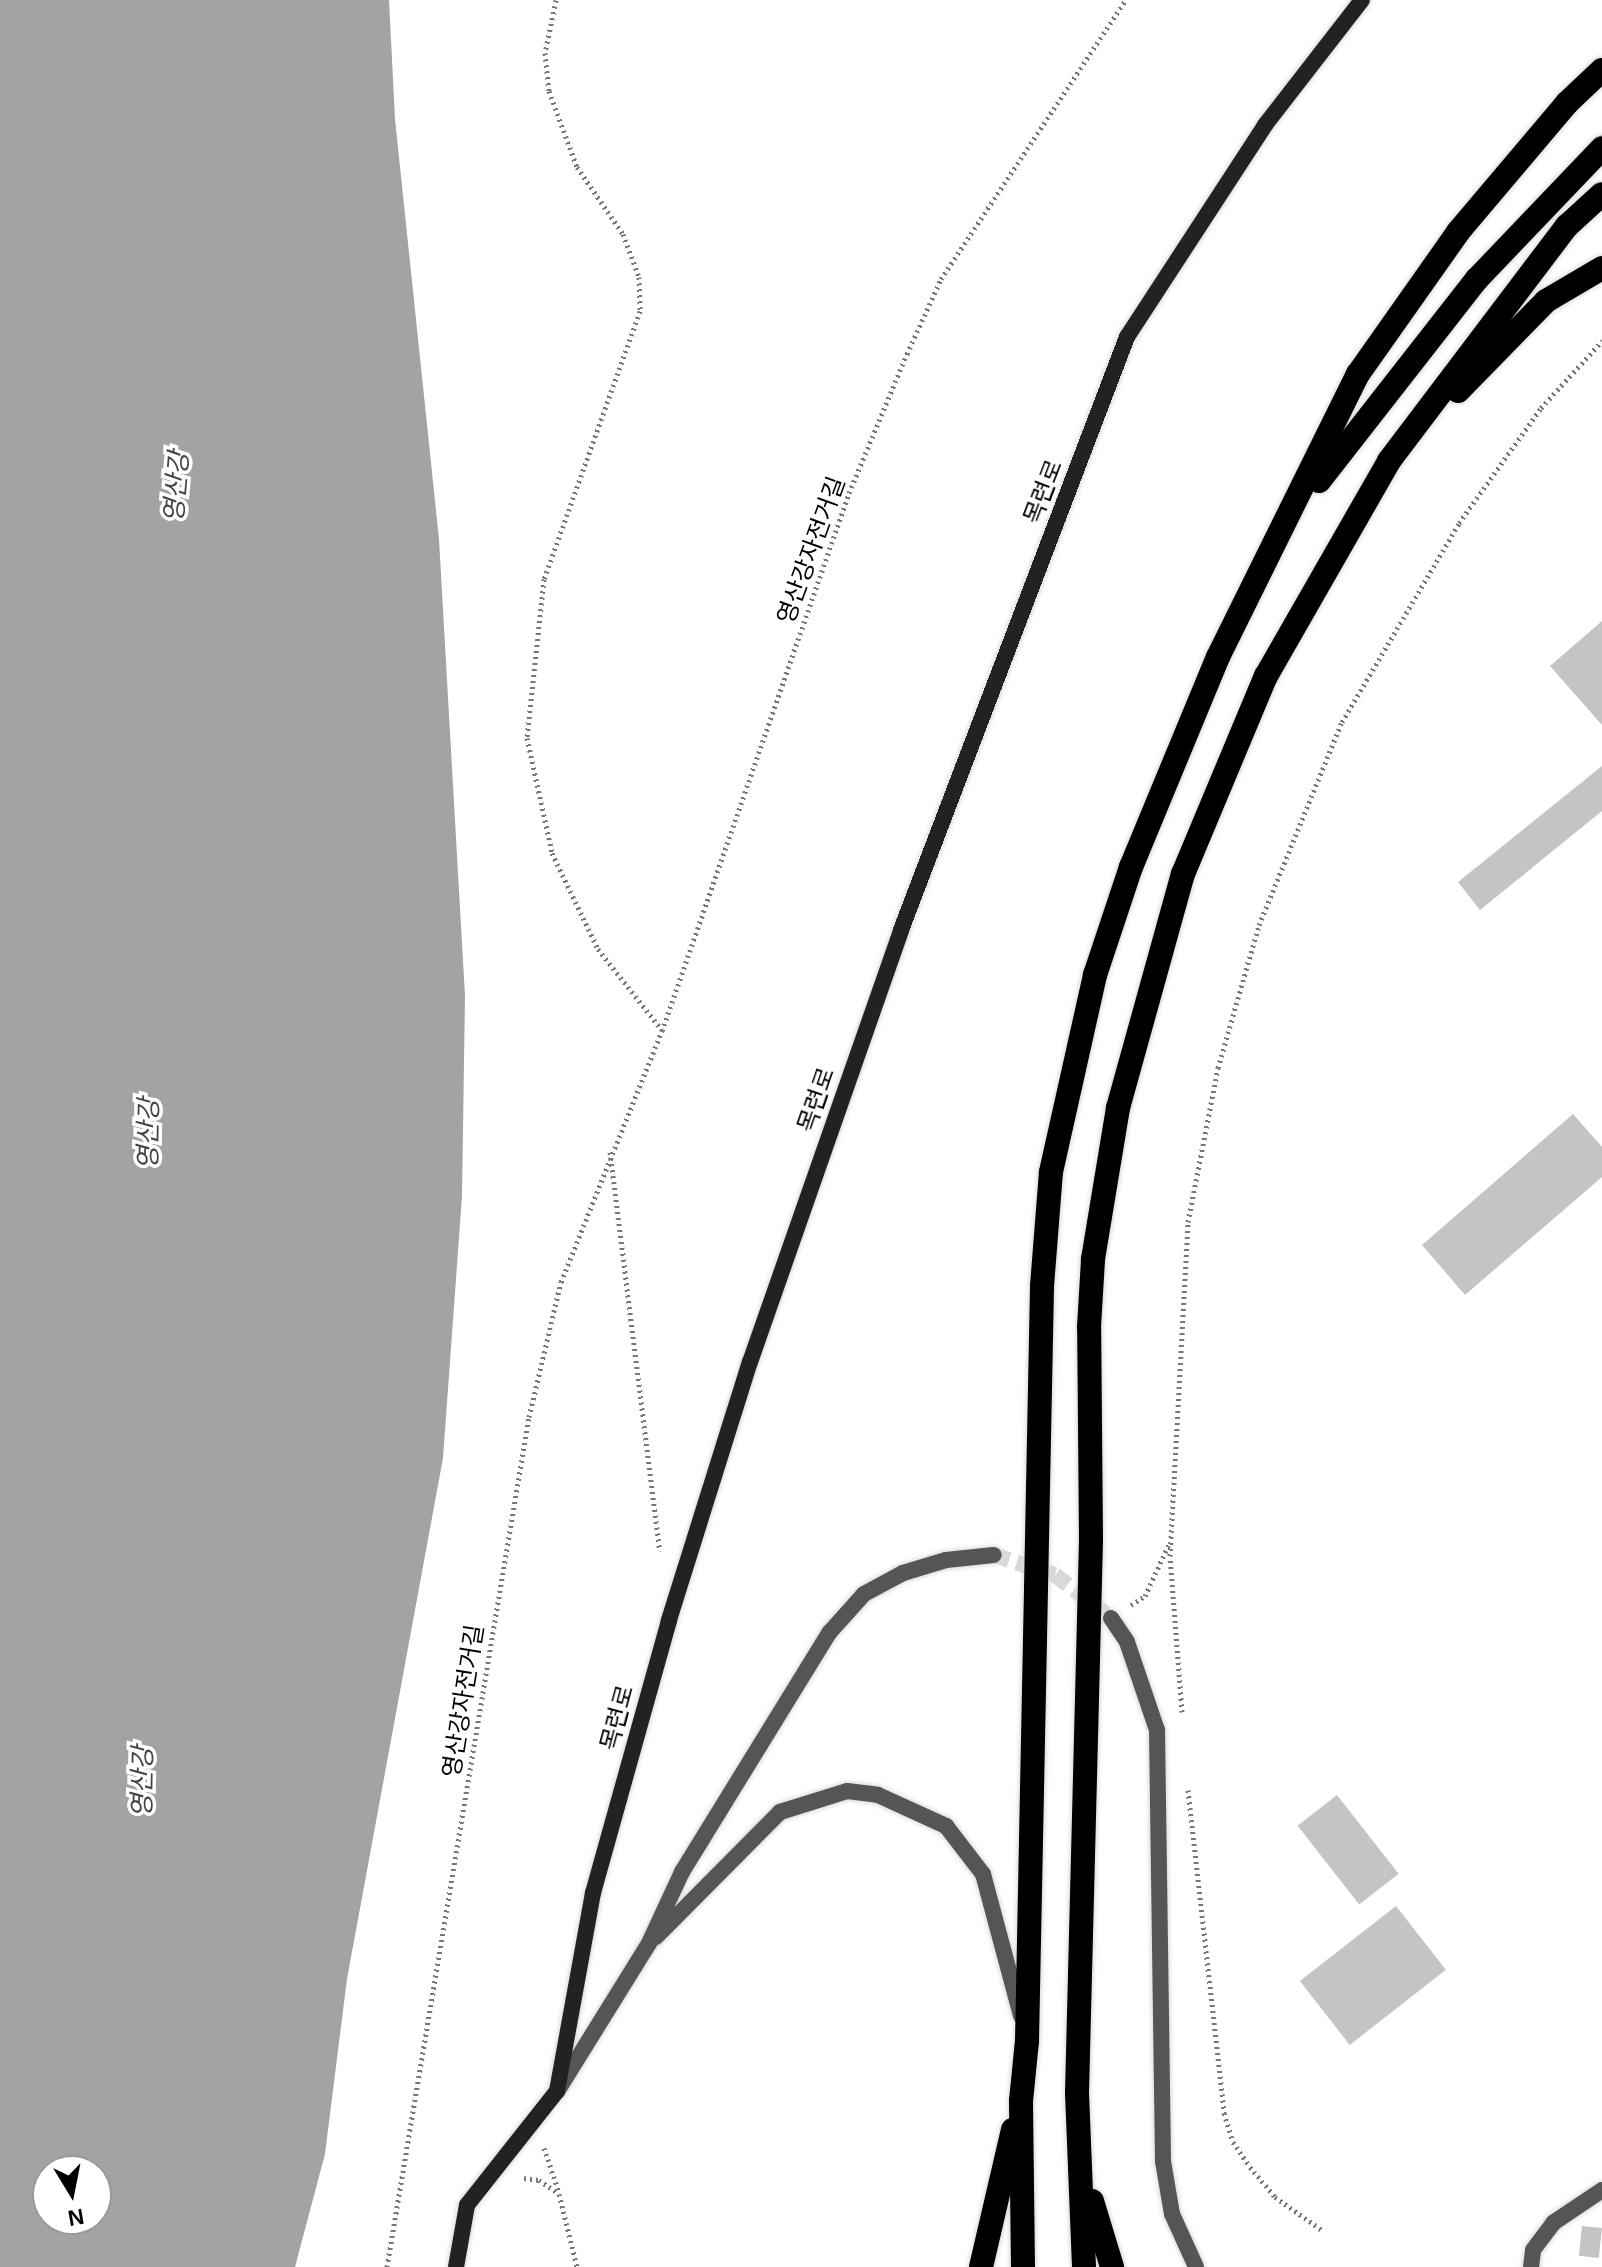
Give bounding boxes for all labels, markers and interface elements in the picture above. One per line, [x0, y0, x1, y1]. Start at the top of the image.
water label: 영산강 [158, 450, 196, 524]
street label: 목련로 [1018, 456, 1068, 528]
street label: 영산강자전거길 [771, 472, 851, 628]
street label: 목련로 [792, 1064, 840, 1136]
water label: 영산강 [133, 1098, 165, 1170]
street label: 영산강자전거길 [437, 1622, 489, 1780]
street label: 목련로 [595, 1682, 639, 1754]
water label: 영산강 [127, 1746, 159, 1818]
north arrow [32, 2155, 112, 2235]
text: N [66, 2203, 86, 2231]

